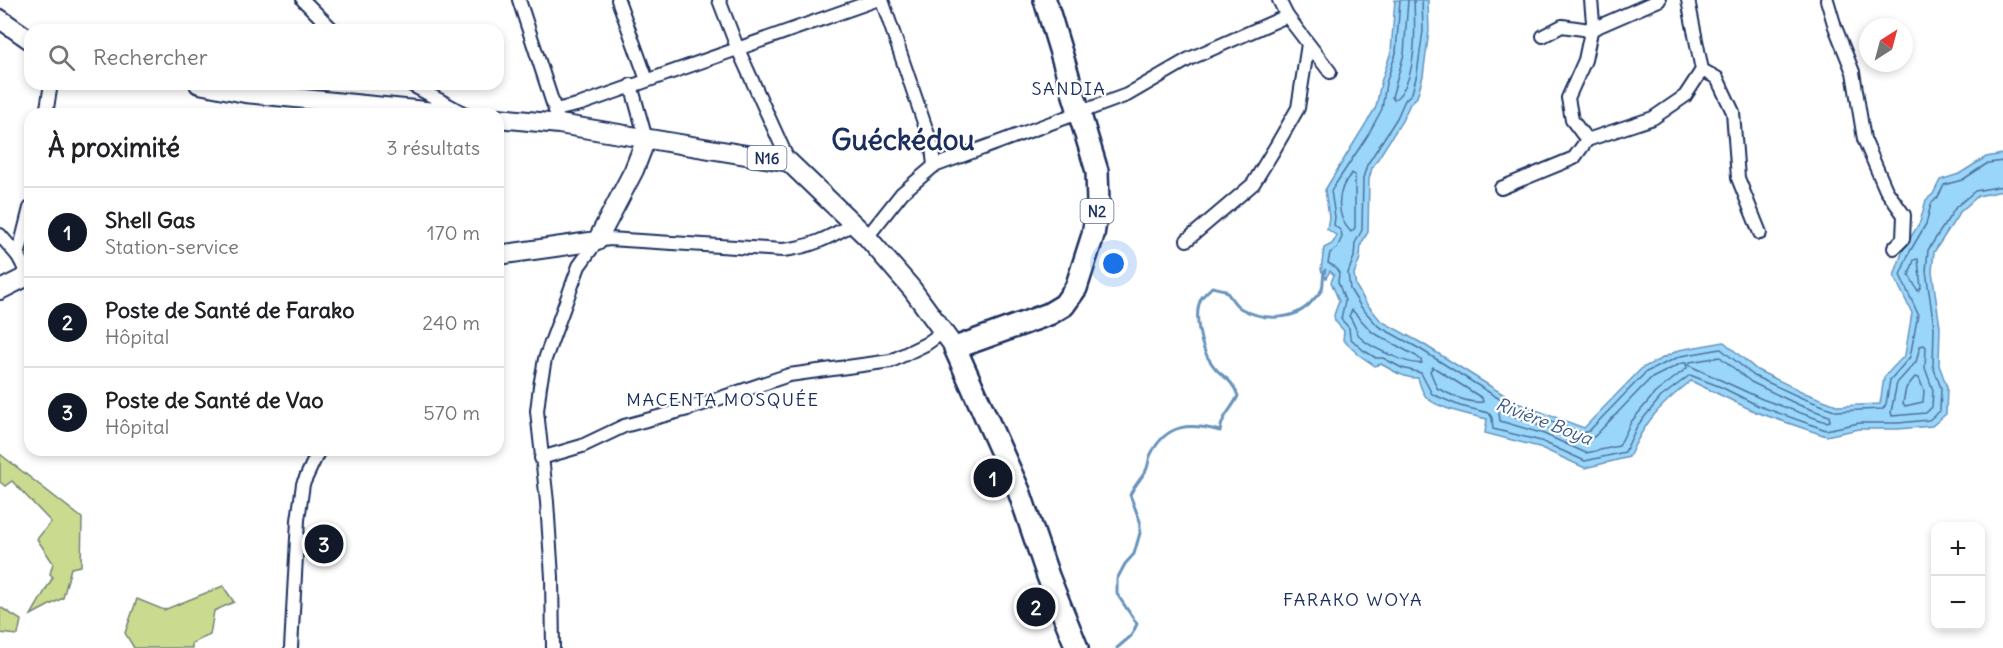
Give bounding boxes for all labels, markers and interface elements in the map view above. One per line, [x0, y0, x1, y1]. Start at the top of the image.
north arrow [1859, 18, 1913, 72]
search box [24, 24, 504, 90]
icon: search [45, 41, 78, 74]
text: Rechercher [93, 43, 208, 71]
district label: SANDIA [1032, 77, 1106, 100]
district label: Guéckédou [831, 122, 975, 158]
text: À proximité [48, 131, 180, 164]
text: 3 résultats [386, 135, 480, 160]
road number: N16 [748, 146, 786, 170]
road number: N2 [1080, 199, 1114, 223]
text: Shell Gas [105, 206, 195, 234]
text: 1 [64, 220, 71, 245]
text: 170 m [427, 220, 480, 245]
text: Station-service [105, 234, 239, 259]
your location [1099, 249, 1128, 278]
text: Poste de Santé de Farako [105, 296, 355, 324]
text: 2 [62, 310, 73, 335]
text: 240 m [422, 310, 480, 335]
text: Hôpital [105, 324, 169, 349]
text: Poste de Santé de Vao [105, 386, 324, 414]
district label: MACENTA MOSQUÉE [626, 388, 820, 411]
water label: Rivière Boya [1493, 392, 1597, 450]
text: 3 [62, 400, 73, 425]
text: 570 m [423, 400, 480, 425]
text: Hôpital [105, 414, 169, 439]
pin: 1 [974, 456, 1012, 500]
pin: 3 [304, 522, 344, 566]
map controls [1931, 522, 1985, 630]
button: + [1931, 522, 1985, 576]
button: − [1931, 576, 1985, 630]
pin: 2 [1016, 584, 1056, 630]
district label: FARAKO WOYA [1283, 588, 1423, 611]

